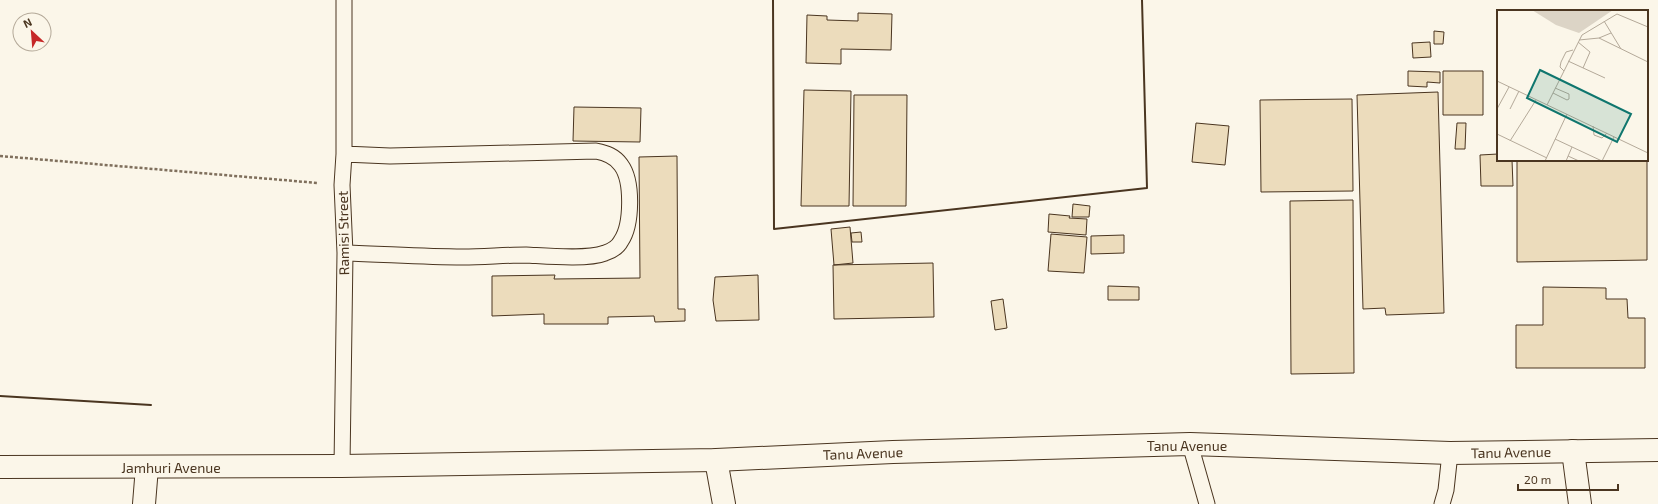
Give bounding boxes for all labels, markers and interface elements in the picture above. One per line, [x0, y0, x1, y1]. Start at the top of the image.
inset map [1497, 10, 1648, 161]
north arrow [12, 12, 52, 52]
text: N [21, 15, 34, 30]
street label: Ramisi Street [334, 191, 352, 275]
street label: Tanu Avenue [1147, 437, 1227, 454]
street label: Tanu Avenue [823, 443, 903, 463]
street label: Tanu Avenue [1471, 443, 1551, 461]
street label: Jamhuri Avenue [121, 459, 221, 476]
scale bar [1518, 466, 1618, 492]
text: 20 m [1524, 472, 1551, 486]

